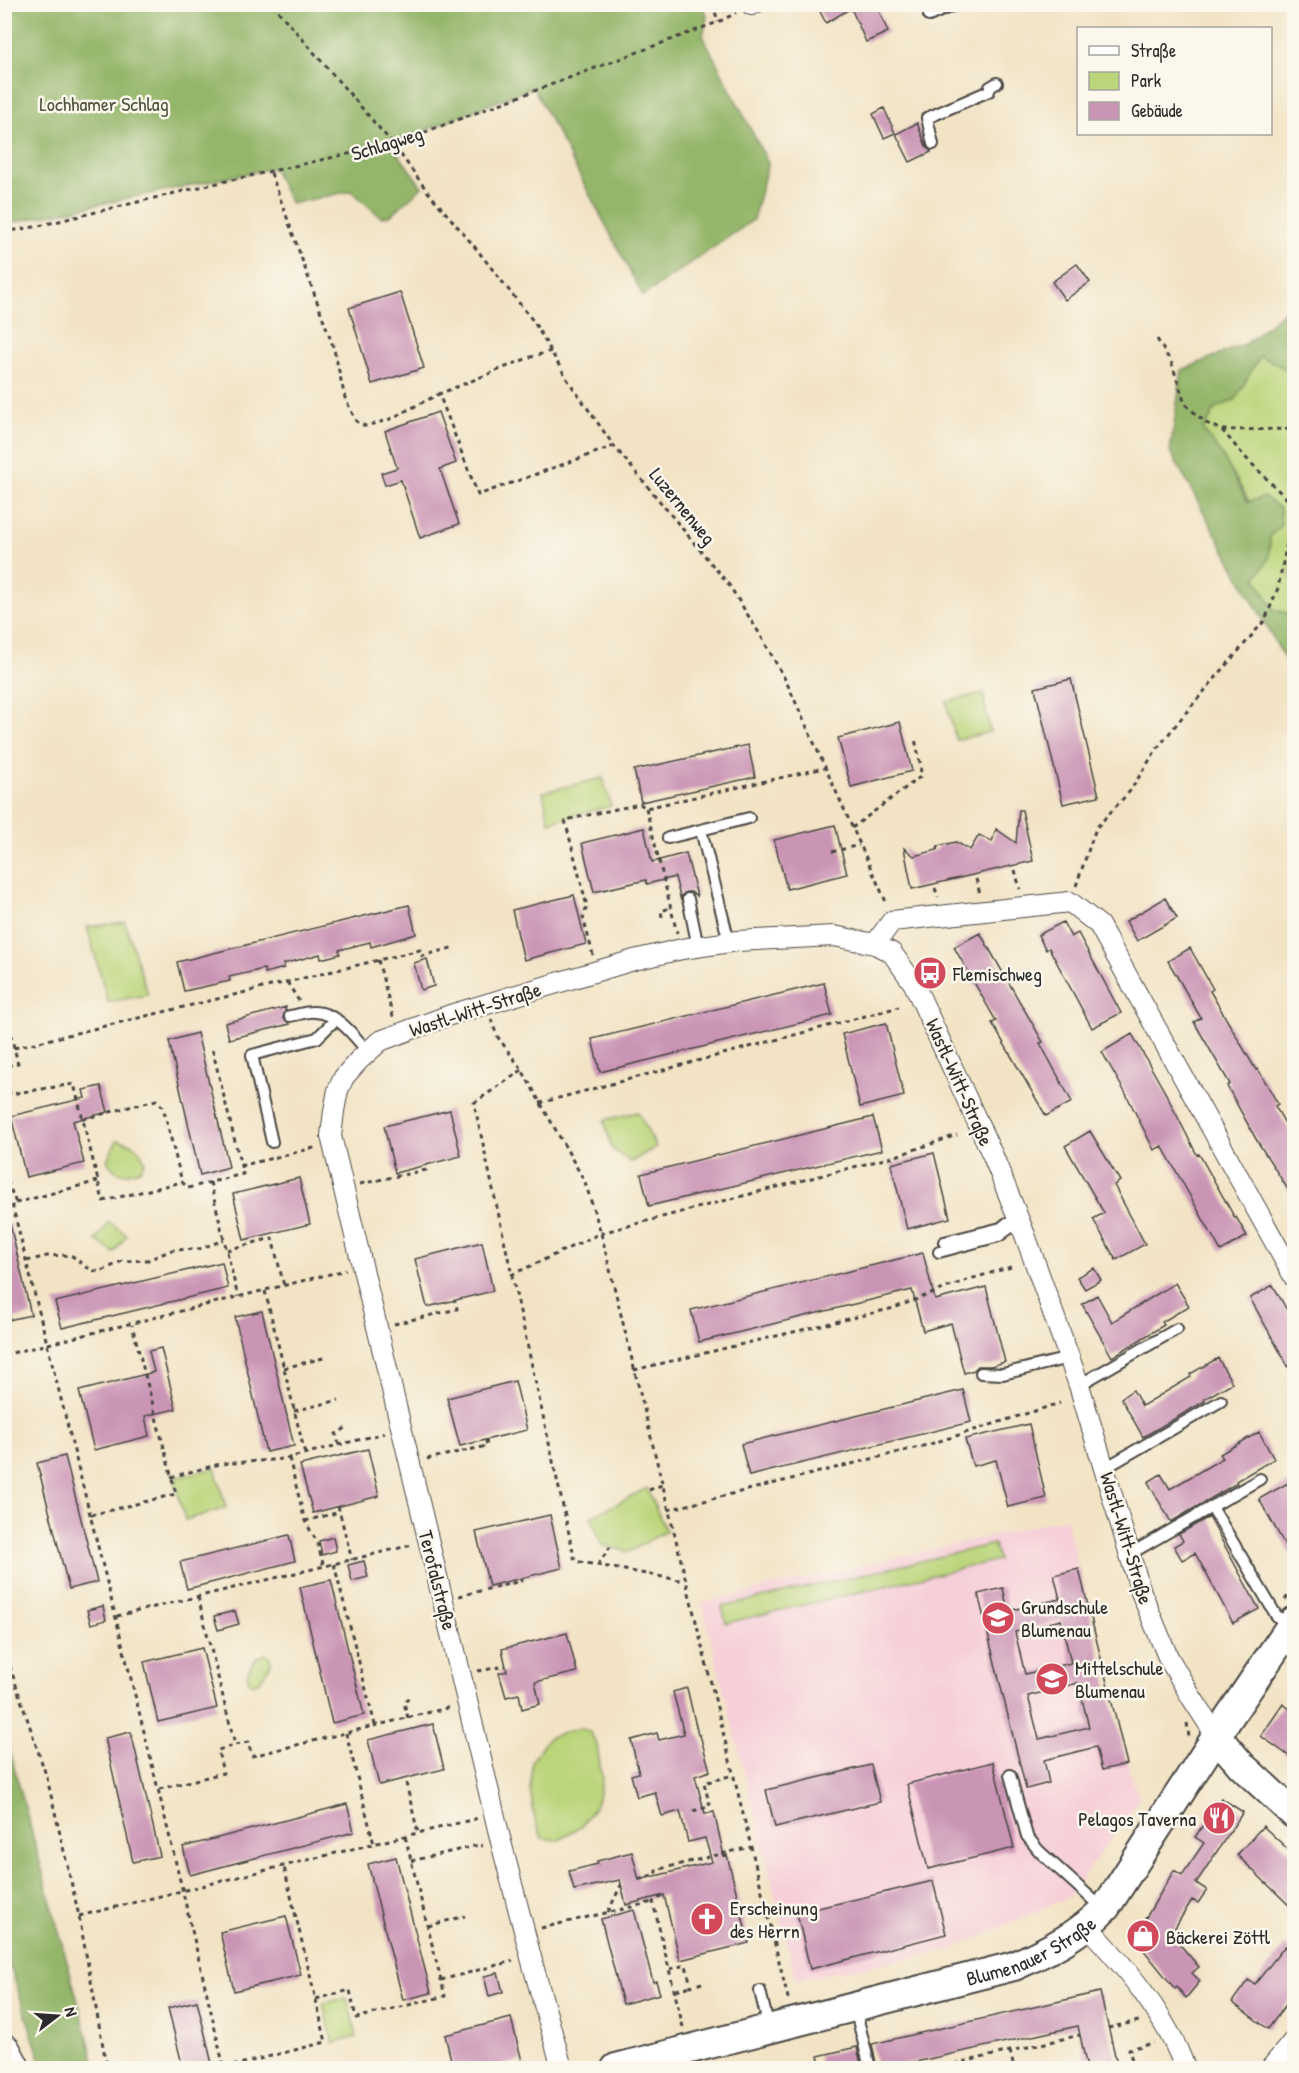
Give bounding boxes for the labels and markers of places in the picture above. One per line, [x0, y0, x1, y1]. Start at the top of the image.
bus stop icon: Flemischweg [912, 955, 948, 991]
place label: Flemischweg [952, 960, 1042, 987]
place label: Grundschule Blumenau [1021, 1593, 1108, 1643]
school or university icon: Grundschule Blumenau [980, 1600, 1016, 1636]
place label: Mittelschule Blumenau [1075, 1654, 1164, 1704]
school or university icon: Mittelschule Blumenau [1034, 1661, 1070, 1697]
restaurant icon: Pelagos Taverna [1201, 1800, 1237, 1836]
place label: Pelagos Taverna [1078, 1805, 1196, 1832]
place label: Erscheinung des Herrn [730, 1894, 818, 1944]
church icon: Erscheinung des Herrn [689, 1901, 725, 1937]
shop icon: Bäckerei Zöttl [1125, 1918, 1161, 1954]
place label: Bäckerei Zöttl [1166, 1923, 1271, 1950]

